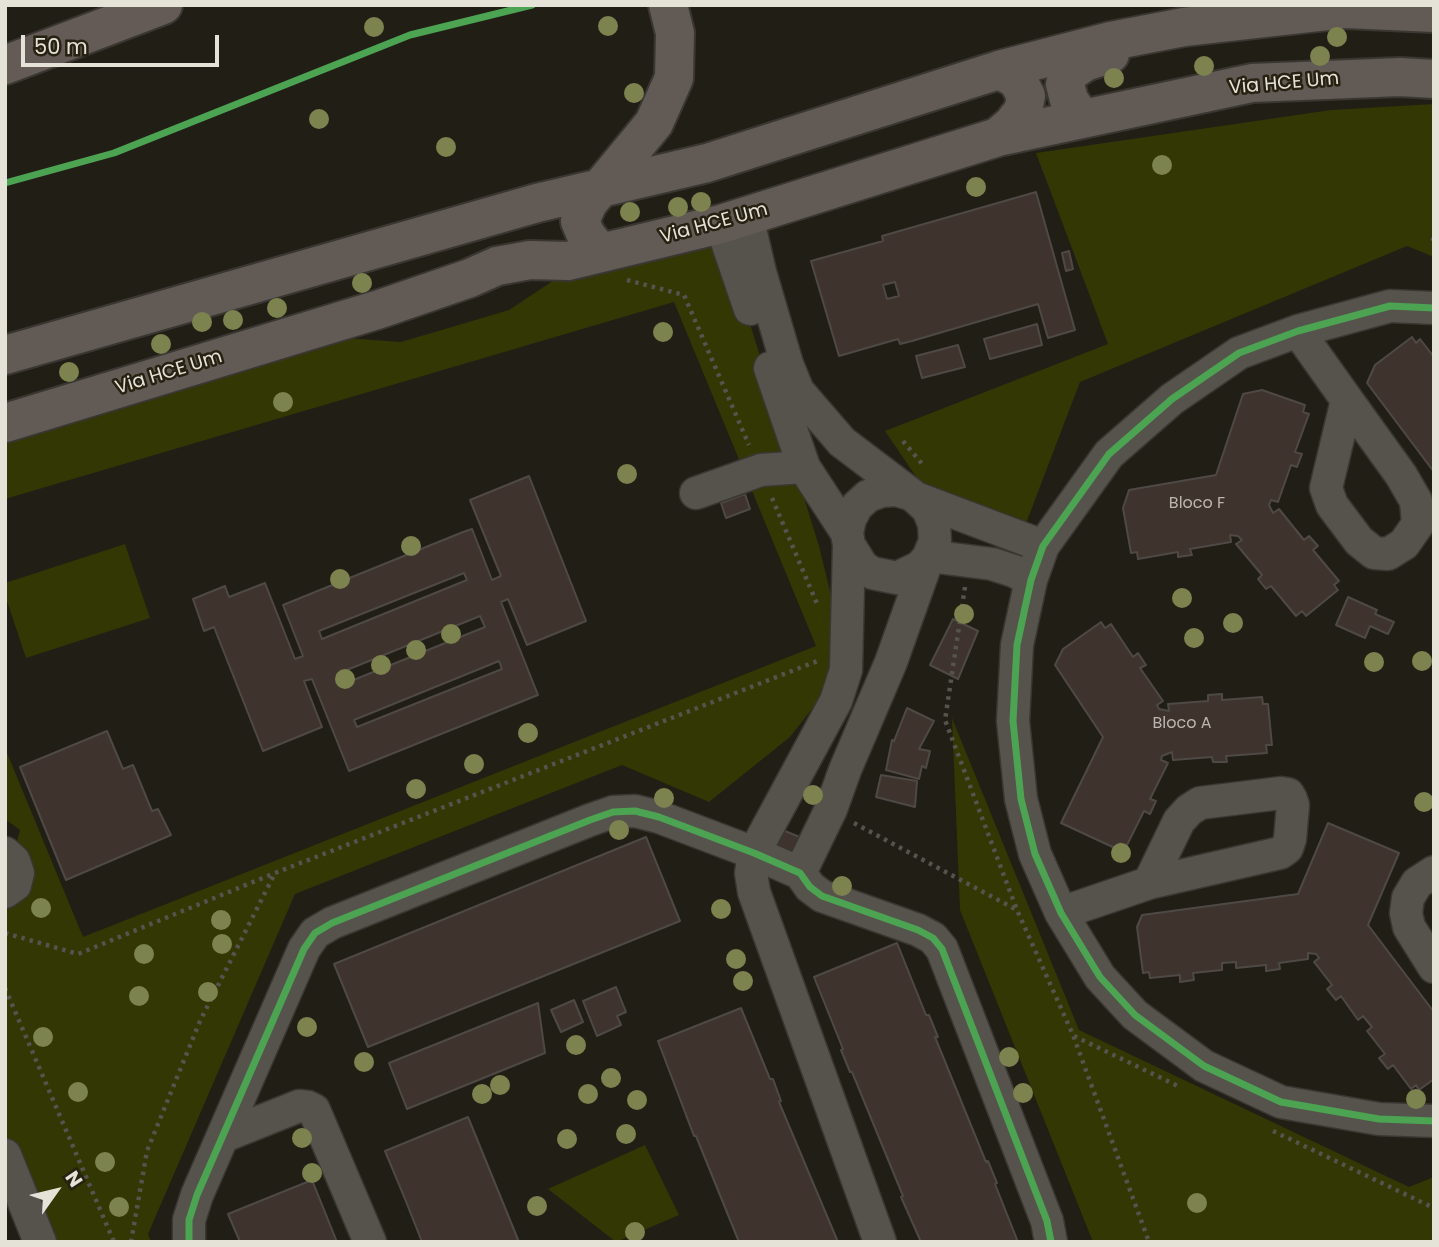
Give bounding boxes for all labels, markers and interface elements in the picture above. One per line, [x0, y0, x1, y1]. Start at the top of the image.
scale bar [24, 21, 222, 65]
text: 50 m [34, 32, 88, 61]
street label: Via HCE Um [1228, 68, 1340, 100]
street label: Via HCE Um [658, 199, 770, 249]
street label: Via HCE Um [113, 346, 225, 400]
house number: Bloco F [1169, 494, 1225, 514]
house number: Bloco A [1153, 714, 1211, 734]
north arrow [21, 1156, 91, 1226]
text: N [59, 1165, 89, 1192]

